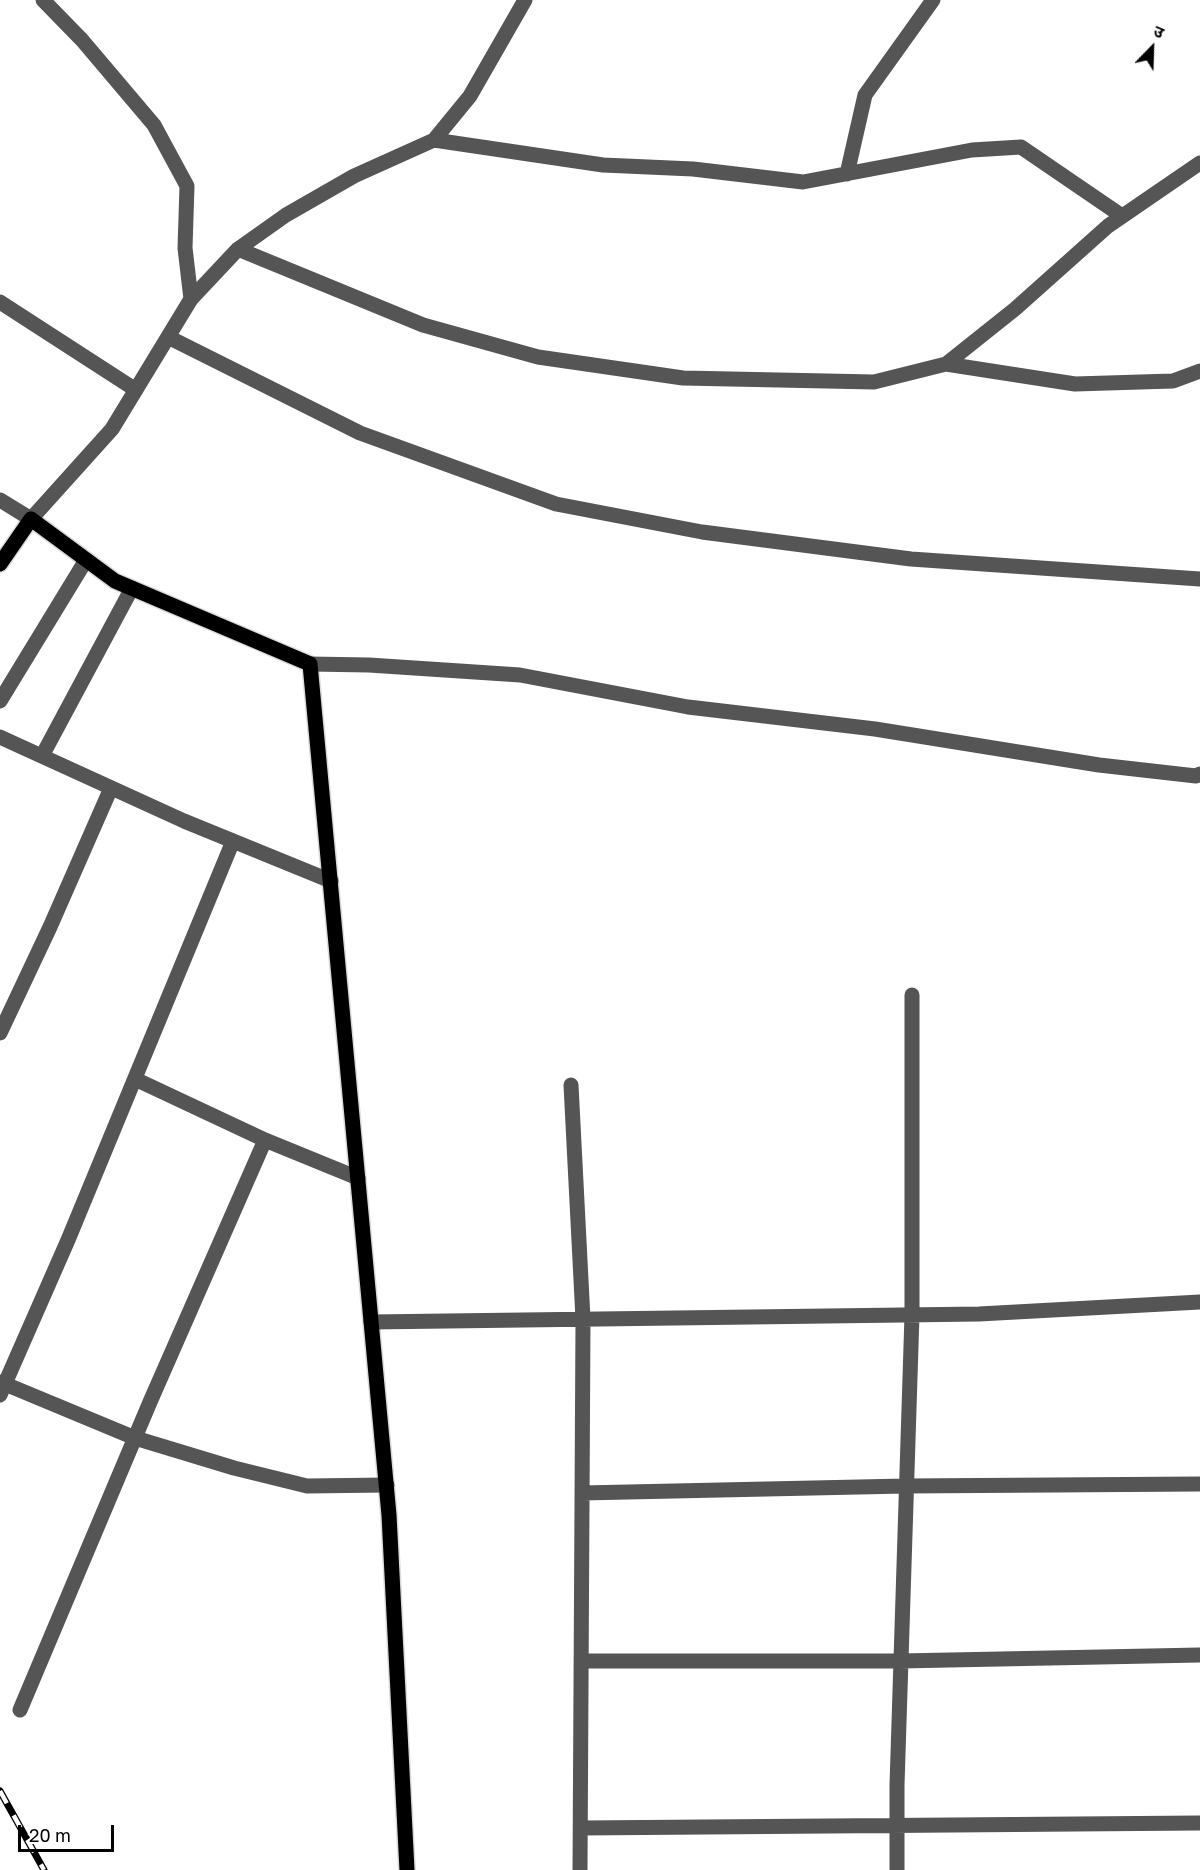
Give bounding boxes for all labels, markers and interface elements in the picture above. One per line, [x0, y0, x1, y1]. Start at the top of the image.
north arrow [1122, 18, 1182, 78]
text: उ [1151, 20, 1167, 42]
scale bar [21, 1813, 117, 1851]
text: 20 m [29, 1824, 71, 1846]

